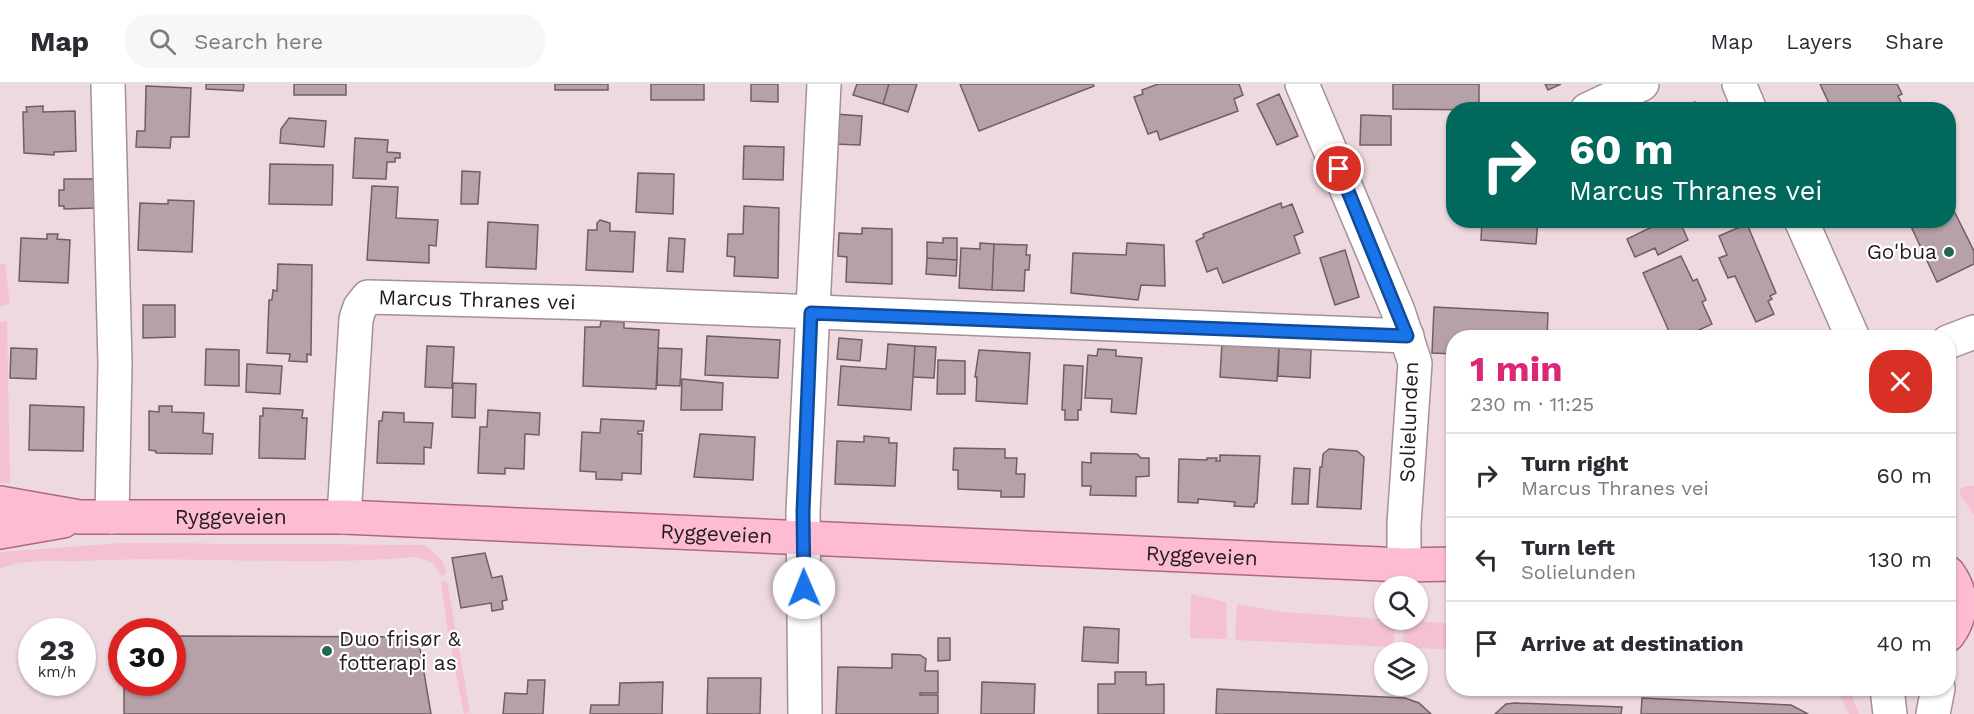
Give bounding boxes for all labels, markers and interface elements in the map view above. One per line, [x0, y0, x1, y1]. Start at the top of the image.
search box [125, 14, 545, 68]
text: Map [30, 25, 89, 58]
icon: search [146, 25, 179, 58]
text: Search here [194, 29, 323, 54]
text: Map [1710, 29, 1753, 54]
text: Layers [1786, 29, 1852, 54]
text: Share [1885, 29, 1944, 54]
text: 60 m [1569, 125, 1673, 174]
icon: right [1470, 126, 1548, 204]
pin [1313, 143, 1364, 194]
icon: arrive [1322, 152, 1355, 185]
text: Marcus Thranes vei [1569, 175, 1823, 207]
place label: Go'bua [1867, 239, 1937, 264]
marker: Go'bua [1942, 245, 1956, 259]
street label: Marcus Thranes vei [378, 284, 576, 314]
text: 1 min [1470, 348, 1562, 390]
button: close [1869, 350, 1932, 413]
street label: Solielunden [1394, 361, 1423, 483]
text: 230 m · 11:25 [1470, 392, 1594, 416]
text: Turn right [1521, 451, 1628, 476]
icon: right [1470, 459, 1503, 492]
text: 60 m [1876, 463, 1932, 488]
text: Marcus Thranes vei [1521, 476, 1709, 500]
street label: Ryggeveien [175, 504, 287, 529]
street label: Ryggeveien [660, 518, 773, 548]
text: Turn left [1521, 535, 1615, 560]
street label: Ryggeveien [1145, 540, 1258, 570]
icon: left [1470, 543, 1503, 576]
text: 130 m [1868, 547, 1932, 572]
position arrow [772, 556, 836, 620]
text: Solielunden [1521, 560, 1636, 584]
map controls [1374, 576, 1428, 696]
button: search [1374, 576, 1428, 630]
speed limit sign: 30 [108, 618, 186, 696]
place label: Duo frisør & fotterapi as [339, 626, 462, 675]
icon: arrive [1470, 627, 1503, 660]
text: Arrive at destination [1521, 631, 1744, 656]
text: 40 m [1876, 631, 1932, 656]
text: 23 [39, 632, 75, 667]
button: layers [1374, 642, 1428, 696]
marker: Duo frisør & fotterapi as [320, 644, 334, 658]
text: km/h [38, 663, 76, 681]

